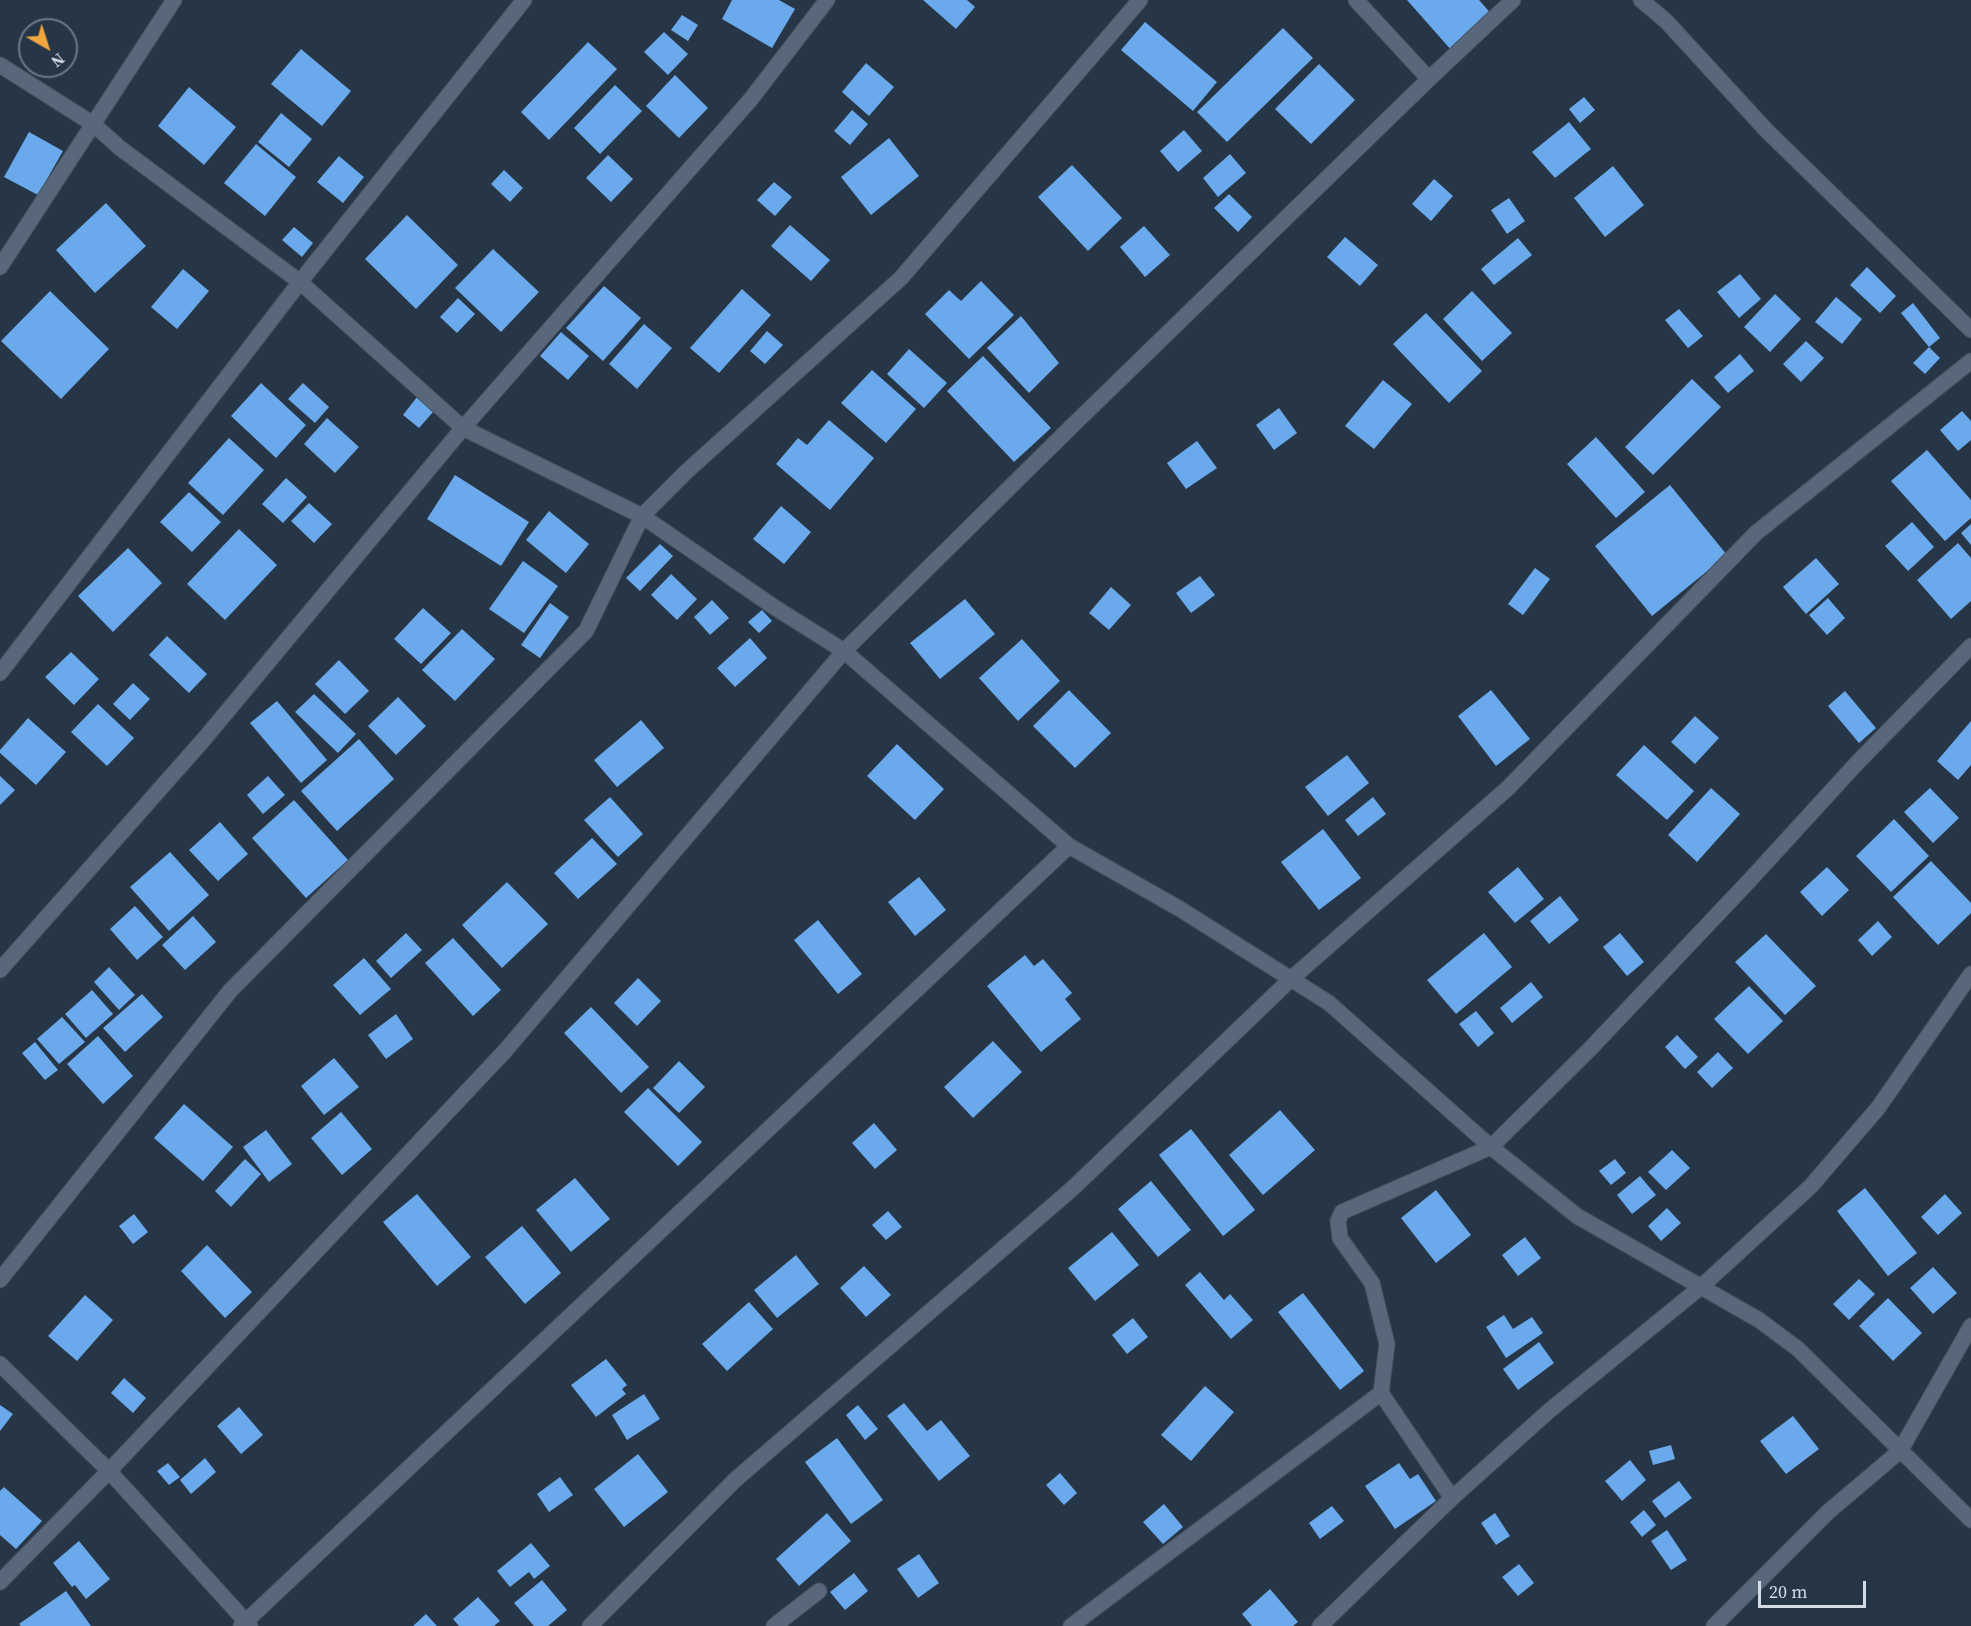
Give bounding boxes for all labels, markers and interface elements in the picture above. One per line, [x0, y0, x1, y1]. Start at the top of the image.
north arrow [18, 18, 78, 78]
text: N [47, 48, 70, 73]
scale bar [1761, 1569, 1869, 1607]
text: 20 m [1769, 1579, 1807, 1604]

